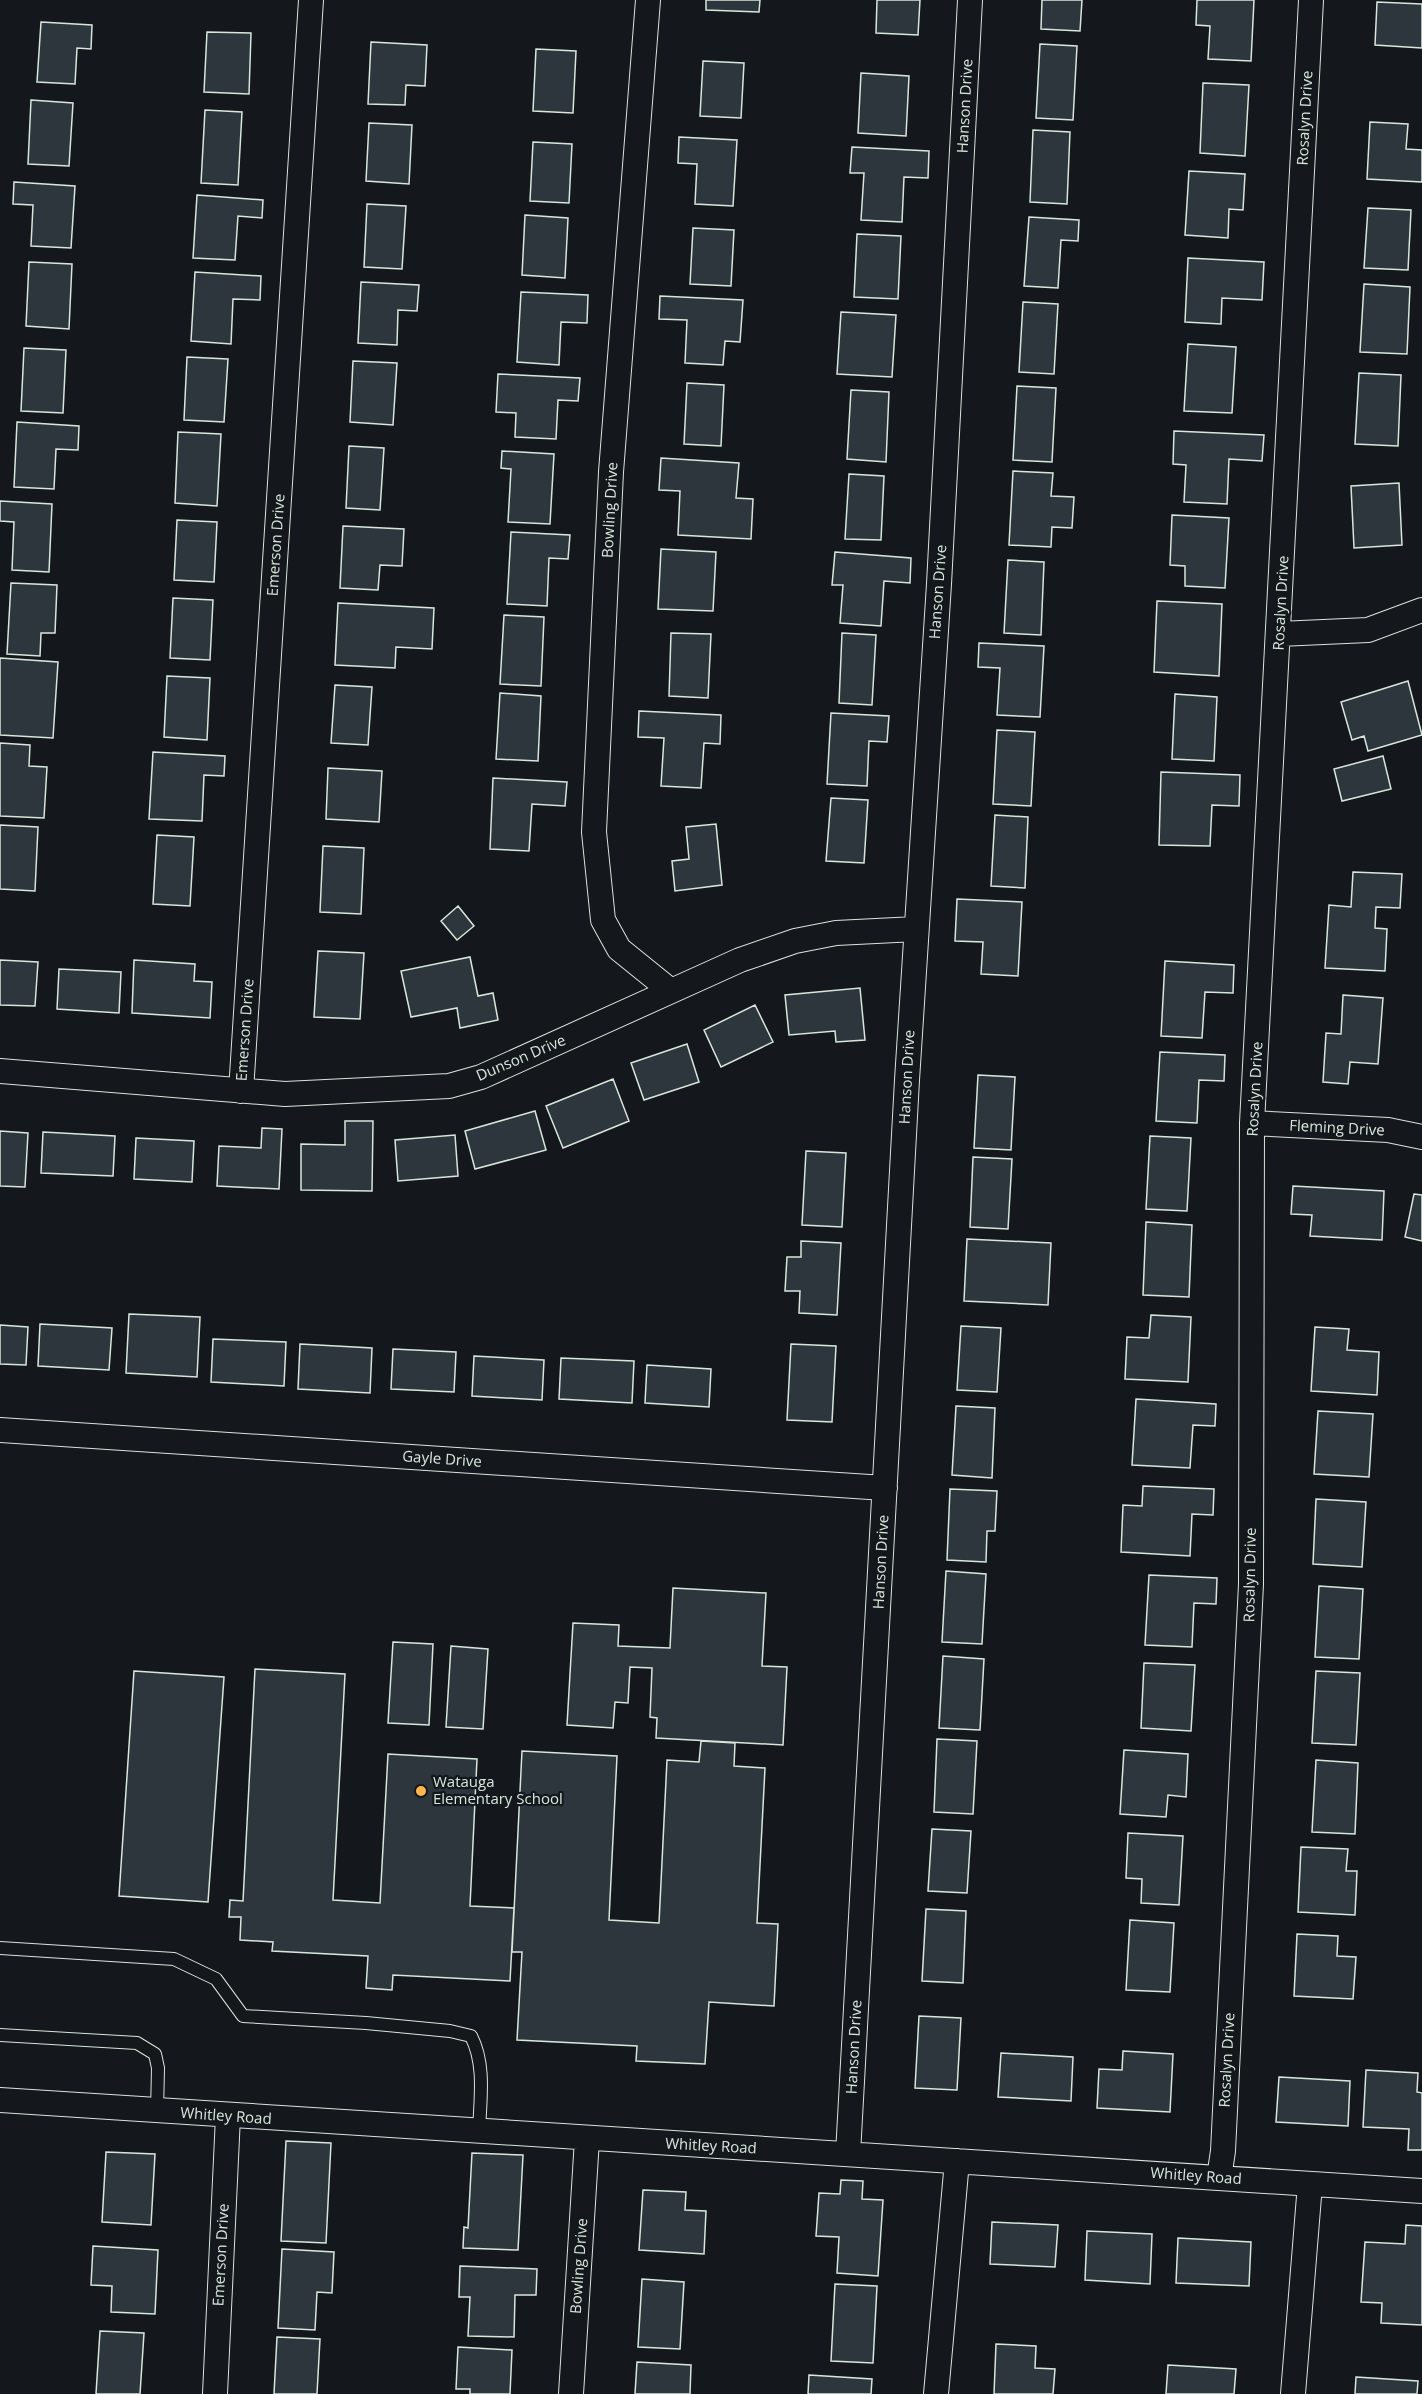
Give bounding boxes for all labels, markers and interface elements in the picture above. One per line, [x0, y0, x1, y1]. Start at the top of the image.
street label: Hanson Drive [952, 58, 976, 154]
street label: Rosalyn Drive [1292, 70, 1316, 166]
street label: Bowling Drive [597, 462, 621, 558]
street label: Emerson Drive [261, 493, 289, 597]
street label: Hanson Drive [924, 544, 950, 640]
street label: Rosalyn Drive [1268, 555, 1292, 651]
street label: Emerson Drive [230, 978, 258, 1082]
street label: Dunson Drive [473, 1029, 568, 1085]
street label: Hanson Drive [894, 1029, 918, 1125]
street label: Rosalyn Drive [1242, 1041, 1266, 1137]
street label: Fleming Drive [1289, 1115, 1385, 1139]
street label: Gayle Drive [402, 1445, 482, 1471]
street label: Hanson Drive [868, 1514, 892, 1610]
street label: Rosalyn Drive [1238, 1527, 1260, 1623]
place label: Watauga Elementary School [433, 1771, 563, 1808]
marker: Watauga Elementary School [414, 1784, 428, 1798]
street label: Hanson Drive [841, 1999, 865, 2095]
street label: Rosalyn Drive [1214, 2012, 1238, 2108]
street label: Whitley Road [180, 2102, 272, 2128]
street label: Whitley Road [665, 2133, 757, 2157]
street label: Whitley Road [1150, 2162, 1242, 2188]
street label: Emerson Drive [207, 2203, 233, 2307]
street label: Bowling Drive [565, 2217, 591, 2314]

